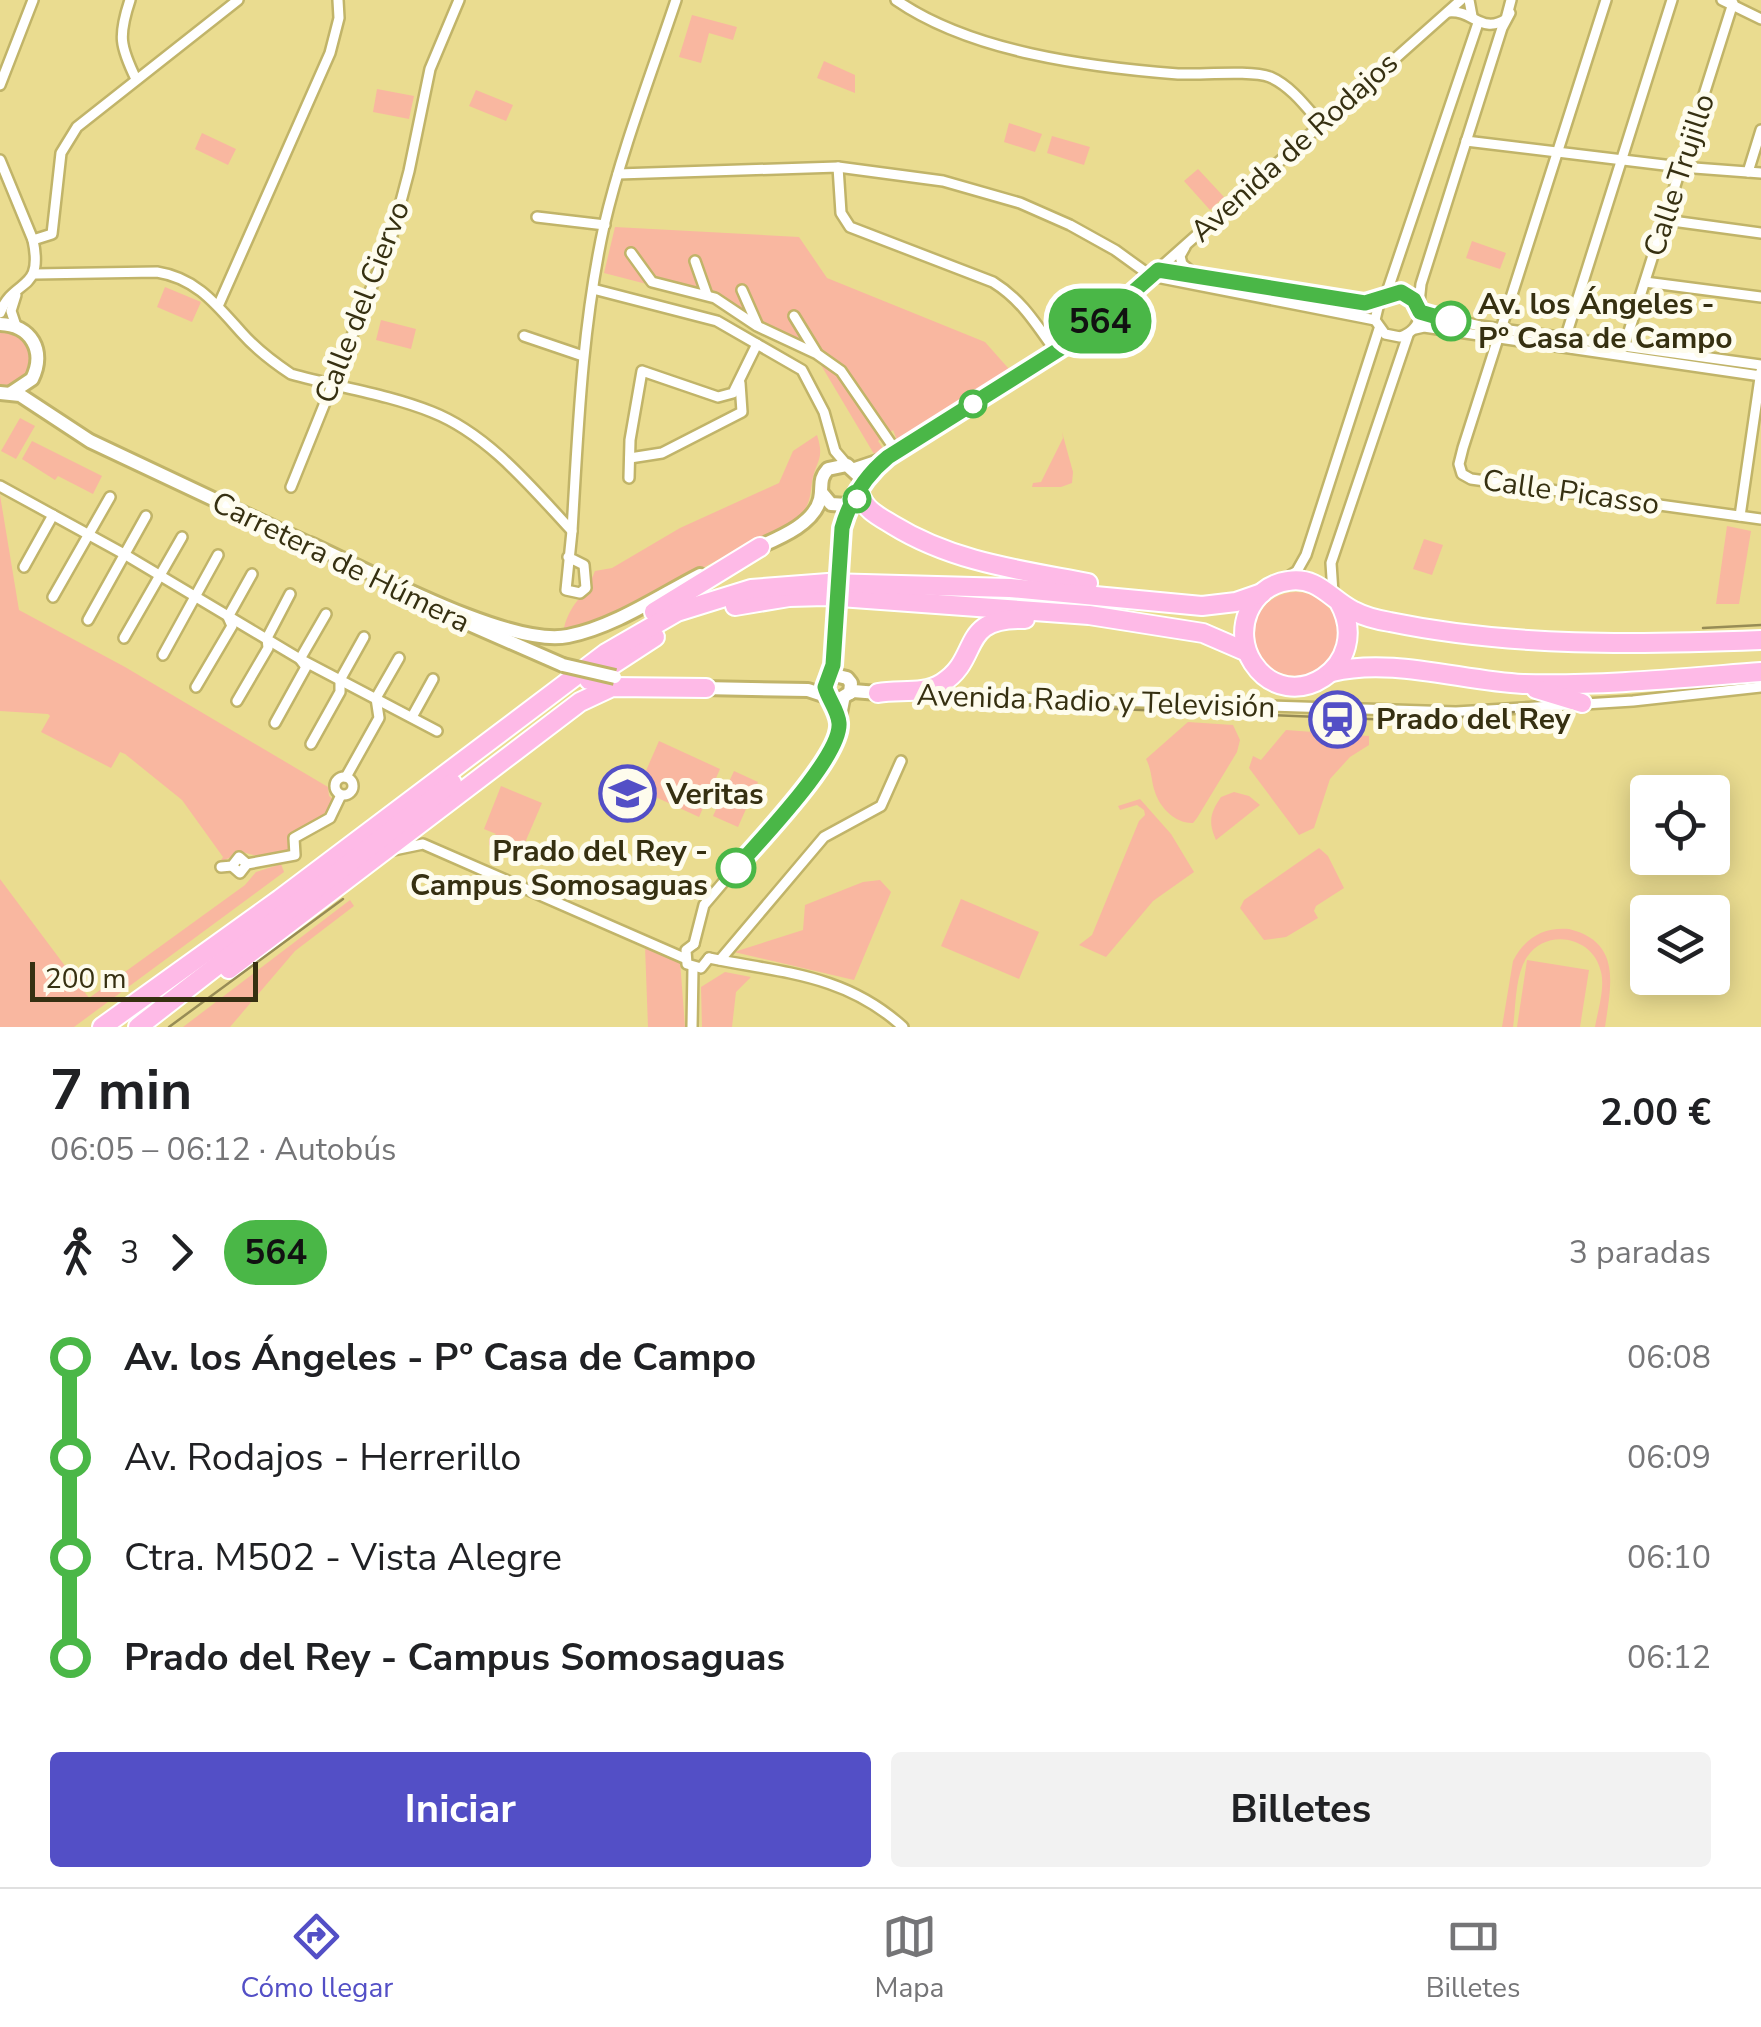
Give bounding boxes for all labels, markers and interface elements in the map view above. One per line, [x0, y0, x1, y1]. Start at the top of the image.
street label: Avenida de Rodajos [1182, 43, 1407, 252]
street label: Calle Trujillo [1634, 89, 1725, 262]
street label: Calle del Ciervo [305, 195, 420, 409]
place label: Av. los Ángeles - Pº Casa de Campo [1478, 284, 1733, 359]
line badge: 564 [1042, 288, 1158, 354]
text: 564 [1068, 298, 1132, 345]
marker: Av. los Ángeles - Pº Casa de Campo [1432, 302, 1470, 340]
unlabelled marker [960, 391, 986, 417]
street label: Calle Picasso [1480, 460, 1662, 525]
street label: Carretera de Húmera [205, 482, 477, 643]
unlabelled marker [844, 486, 870, 512]
street label: Avenida Radio y Televisión [916, 675, 1276, 728]
station icon: Prado del Rey [1307, 689, 1367, 749]
place label: Prado del Rey [1376, 699, 1571, 740]
school or university icon: Veritas [597, 764, 657, 824]
place label: Veritas [665, 774, 764, 815]
map controls [1630, 775, 1730, 995]
button: locate [1630, 775, 1730, 875]
place label: Prado del Rey - Campus Somosaguas [410, 831, 708, 906]
marker: Prado del Rey - Campus Somosaguas [717, 849, 755, 887]
button: layers [1630, 895, 1730, 995]
scale bar [30, 957, 258, 1001]
text: 200 m [45, 960, 127, 998]
text: 7 min [50, 1053, 192, 1128]
text: 2.00 € [1600, 1087, 1711, 1138]
text: 06:05 – 06:12 · Autobús [50, 1128, 397, 1171]
icon: walk [50, 1225, 105, 1280]
icon: forward [154, 1225, 209, 1280]
text: 564 [244, 1229, 307, 1276]
text: 3 [120, 1231, 139, 1274]
text: 3 paradas [1569, 1231, 1711, 1274]
text: Av. los Ángeles - Pº Casa de Campo [124, 1332, 756, 1383]
text: 06:08 [1627, 1336, 1711, 1379]
text: Av. Rodajos - Herrerillo [124, 1432, 521, 1483]
text: 06:09 [1627, 1436, 1711, 1479]
text: Ctra. M502 - Vista Alegre [124, 1532, 562, 1583]
text: 06:10 [1627, 1536, 1711, 1579]
text: Prado del Rey - Campus Somosaguas [124, 1632, 785, 1683]
text: 06:12 [1627, 1636, 1711, 1679]
button: Iniciar [50, 1752, 871, 1867]
button: Billetes [891, 1752, 1711, 1867]
tab: Cómo llegar [241, 1909, 393, 2007]
tab: Mapa [875, 1909, 944, 2007]
tab: Billetes [1426, 1909, 1520, 2007]

